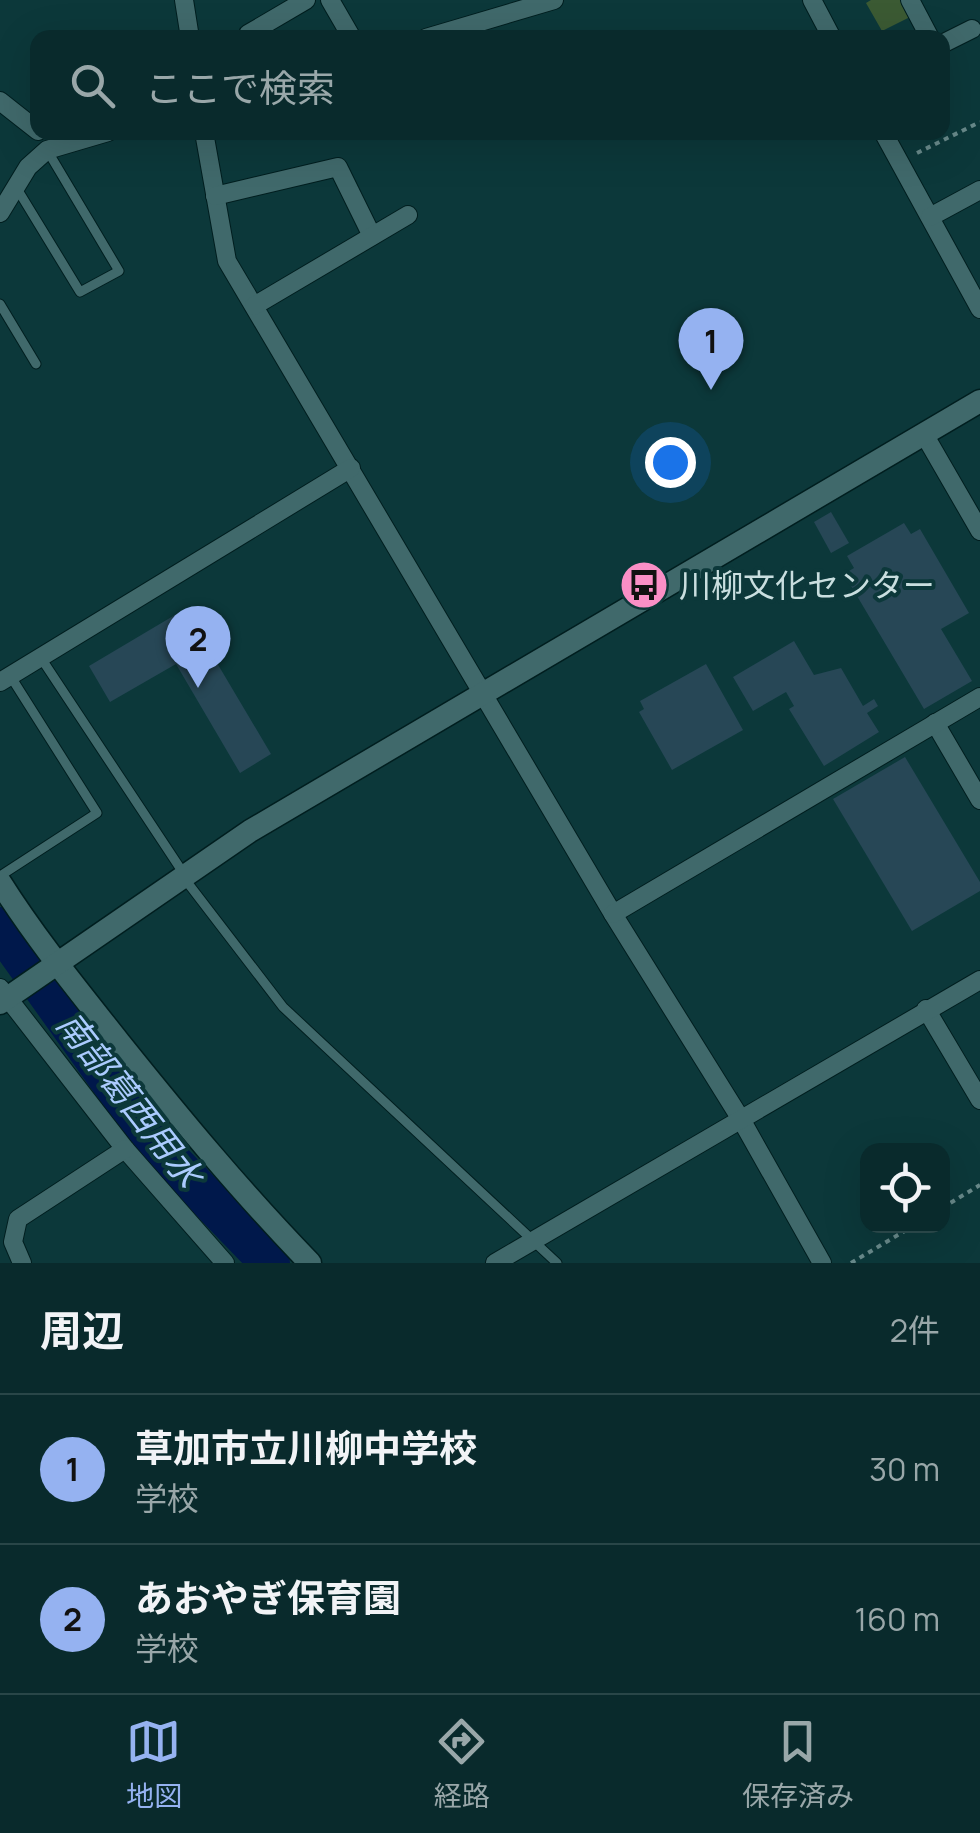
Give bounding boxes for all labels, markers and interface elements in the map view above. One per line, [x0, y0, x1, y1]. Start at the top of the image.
search box [30, 30, 950, 140]
icon: search [65, 58, 120, 113]
text: ここで検索 [145, 61, 335, 113]
pin: 1 [678, 308, 744, 390]
your location [645, 437, 696, 488]
bus stop icon: 川柳文化センター [618, 559, 670, 611]
place label: 川柳文化センター [679, 563, 935, 607]
pin: 2 [166, 606, 230, 688]
water label: 南部葛西用水 [46, 1001, 216, 1200]
map controls [860, 1143, 950, 1233]
button: locate [860, 1143, 950, 1233]
text: 周辺 [40, 1301, 124, 1359]
text: 2件 [890, 1308, 940, 1352]
text: 草加市立川柳中学校 [135, 1421, 477, 1473]
text: 1 [65, 1447, 80, 1491]
text: 30 m [869, 1447, 940, 1491]
text: 学校 [135, 1476, 199, 1520]
text: あおやぎ保育園 [135, 1571, 401, 1623]
text: 2 [63, 1597, 82, 1641]
text: 160 m [855, 1597, 940, 1641]
text: 学校 [135, 1626, 199, 1670]
tab: 地図 [126, 1714, 182, 1814]
tab: 経路 [434, 1714, 490, 1814]
tab: 保存済み [742, 1714, 854, 1814]

